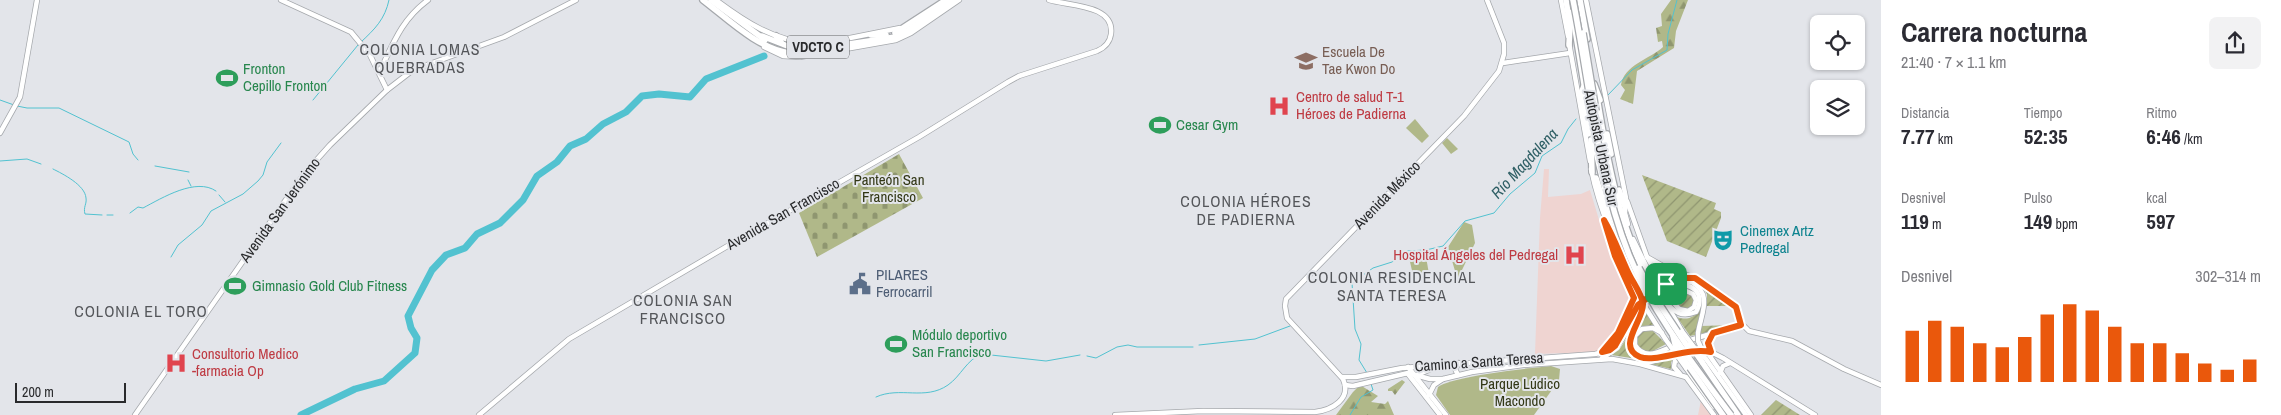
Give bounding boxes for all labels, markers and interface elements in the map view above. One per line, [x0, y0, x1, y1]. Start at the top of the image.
text: Carrera nocturna [1901, 13, 2087, 51]
map controls [1810, 15, 1865, 135]
button: locate [1810, 15, 1865, 70]
button: share [2209, 17, 2261, 69]
road number: VDCTO C [787, 36, 849, 58]
district label: COLONIA LOMAS QUEBRADAS [360, 38, 480, 78]
place label: Escuela De Tae Kwon Do [1322, 41, 1396, 79]
school or university icon: Escuela De Tae Kwon Do [1293, 48, 1319, 74]
text: 21:40 · 7 × 1.1 km [1901, 51, 2006, 73]
place label: Fronton Cepillo Fronton [243, 58, 327, 96]
sports icon: Fronton Cepillo Fronton [214, 65, 240, 91]
button: layers [1810, 80, 1865, 135]
place label: Centro de salud T-1 Héroes de Padierna [1296, 86, 1406, 124]
street label: Autopista Urbana Sur [1579, 87, 1624, 208]
hospital icon: Centro de salud T-1 Héroes de Padierna [1266, 93, 1292, 119]
text: Distancia [1901, 104, 1950, 122]
text: Tiempo [2024, 104, 2062, 122]
text: Ritmo [2146, 104, 2177, 122]
sports icon: Cesar Gym [1147, 112, 1173, 138]
place label: Cesar Gym [1176, 114, 1238, 135]
text: 7.77 [1901, 122, 1935, 151]
text: 52:35 [2024, 122, 2068, 151]
text: 6:46 [2146, 122, 2181, 151]
water label: Río Magdalena [1486, 123, 1562, 203]
text: km [1935, 130, 1953, 148]
text: /km [2181, 130, 2202, 148]
street label: Avenida San Jerónimo [234, 153, 325, 267]
street label: Avenida México [1348, 156, 1425, 234]
park label: Panteón San Francisco [853, 169, 925, 207]
street label: Avenida San Francisco [721, 172, 843, 255]
text: Desnivel [1901, 189, 1946, 207]
text: Pulso [2024, 189, 2052, 207]
text: kcal [2146, 189, 2167, 207]
district label: COLONIA HÉROES DE PADIERNA [1180, 190, 1312, 230]
text: 119 [1901, 207, 1929, 236]
text: 149 [2024, 207, 2052, 236]
text: 597 [2146, 207, 2175, 236]
text: m [1929, 215, 1942, 233]
text: bpm [2052, 215, 2078, 233]
place label: Cinemex Artz Pedregal [1740, 220, 1814, 258]
theatre icon: Cinemex Artz Pedregal [1710, 227, 1736, 253]
hospital icon: Hospital Ángeles del Pedregal [1562, 242, 1588, 268]
place label: Hospital Ángeles del Pedregal [1393, 244, 1558, 265]
pin [1645, 263, 1687, 305]
place label: PILARES Ferrocarril [876, 264, 932, 302]
text: Desnivel [1901, 265, 1952, 287]
text: 302–314 m [2195, 265, 2261, 287]
district label: COLONIA RESIDENCIAL SANTA TERESA [1308, 266, 1476, 306]
icon: arrive [1652, 270, 1680, 298]
public building icon: PILARES Ferrocarril [847, 271, 873, 297]
sports icon: Gimnasio Gold Club Fitness [222, 273, 248, 299]
place label: Gimnasio Gold Club Fitness [252, 275, 407, 296]
district label: COLONIA SAN FRANCISCO [633, 289, 733, 329]
district label: COLONIA EL TORO [74, 300, 208, 322]
place label: Módulo deportivo San Francisco [912, 324, 1007, 362]
sports icon: Módulo deportivo San Francisco [883, 331, 909, 357]
place label: Consultorio Medico -farmacia Op [192, 343, 299, 381]
street label: Camino a Santa Teresa [1414, 347, 1544, 376]
hospital icon: Consultorio Medico -farmacia Op [163, 350, 189, 376]
park label: Parque Lúdico Macondo [1480, 373, 1560, 411]
scale bar [15, 380, 126, 403]
text: 200 m [22, 383, 54, 401]

